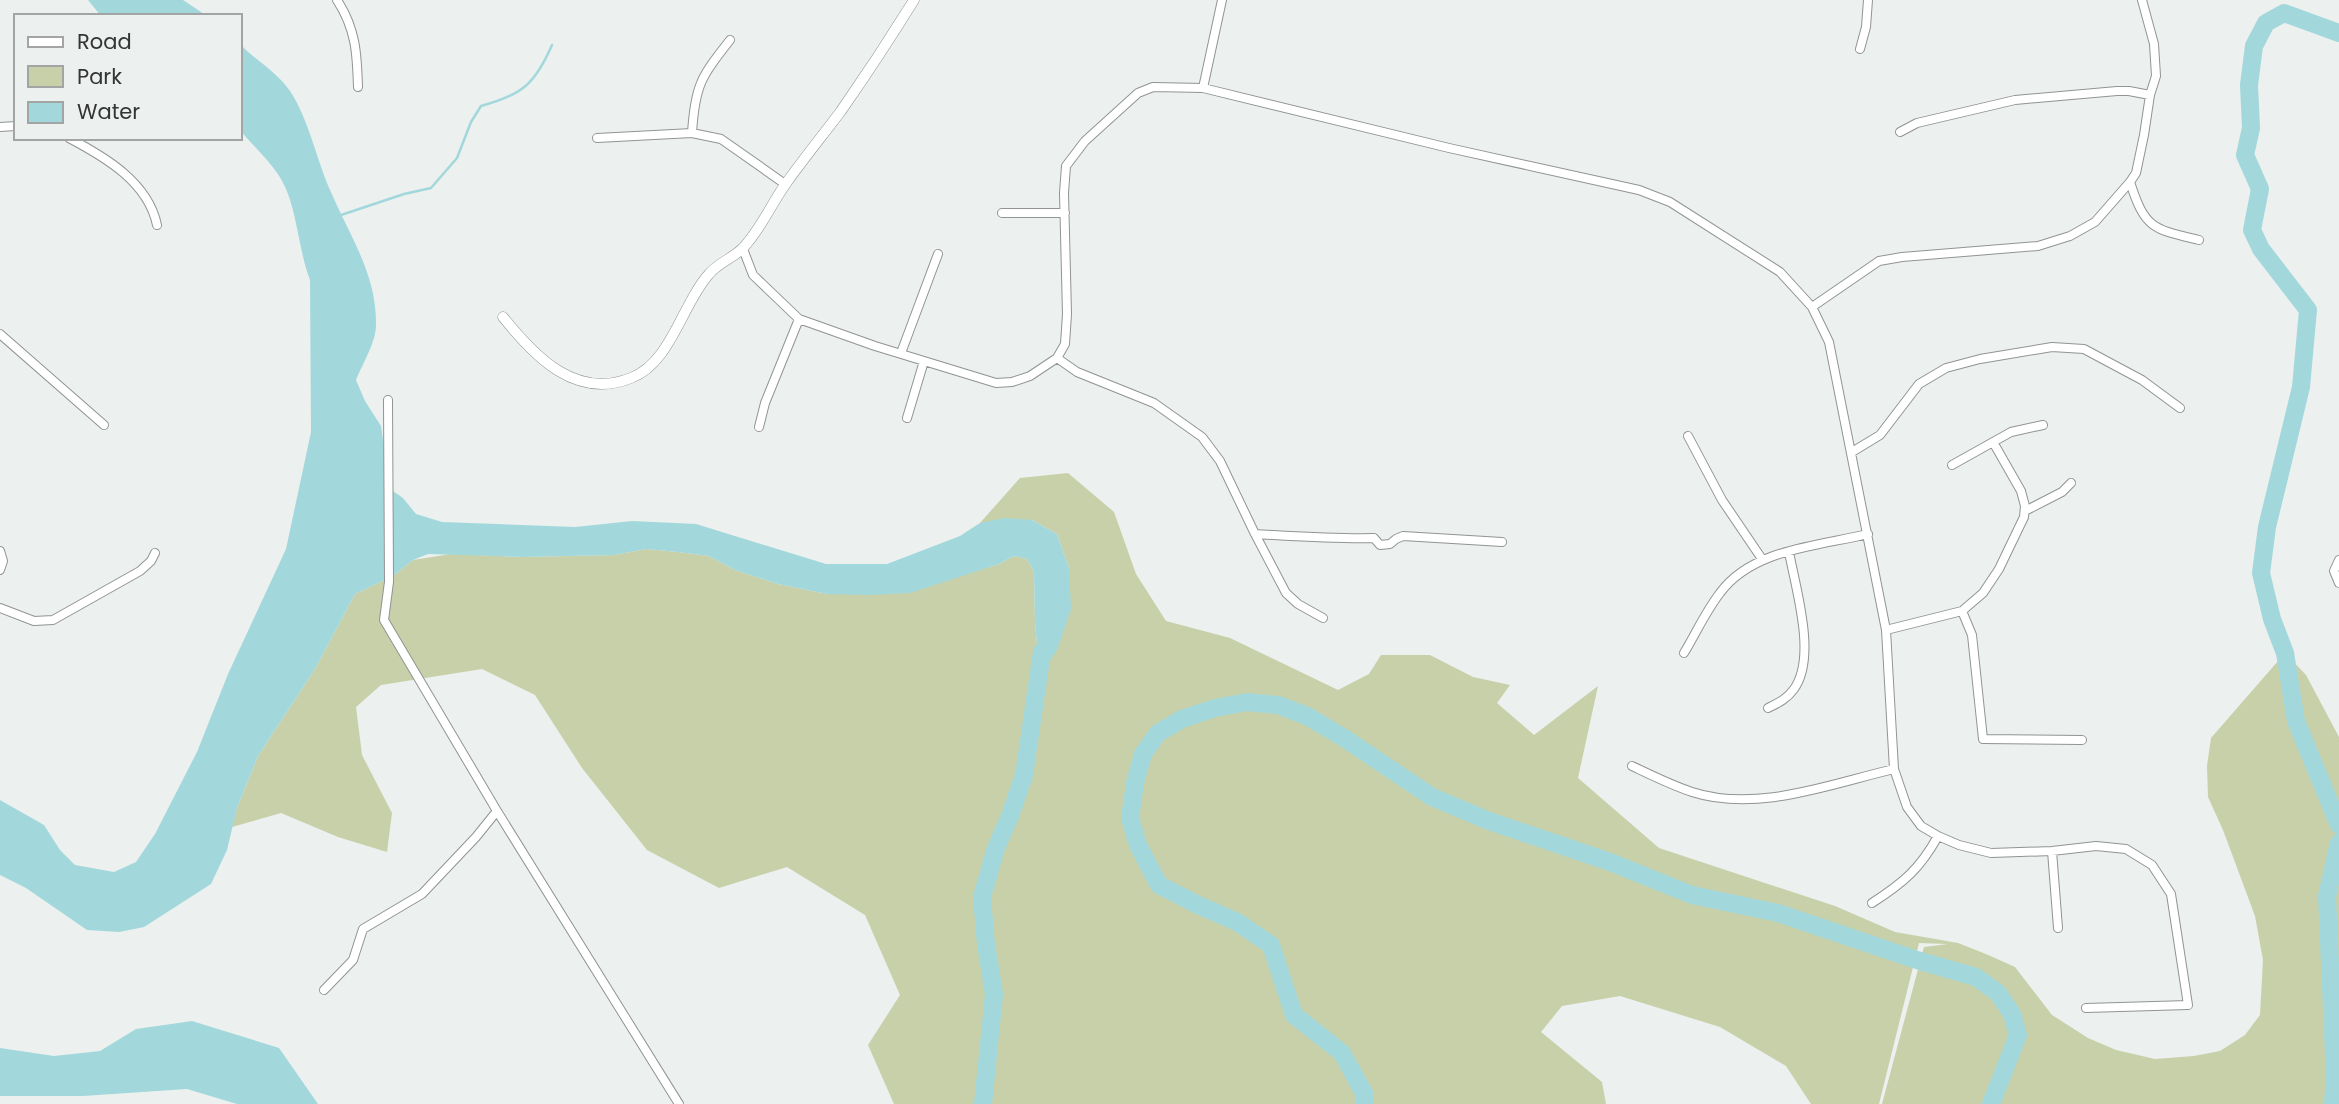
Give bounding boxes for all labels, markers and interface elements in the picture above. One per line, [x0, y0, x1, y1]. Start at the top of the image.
legend [14, 14, 242, 140]
text: Road [77, 27, 132, 56]
text: Park [77, 62, 122, 91]
text: Water [77, 97, 140, 126]

